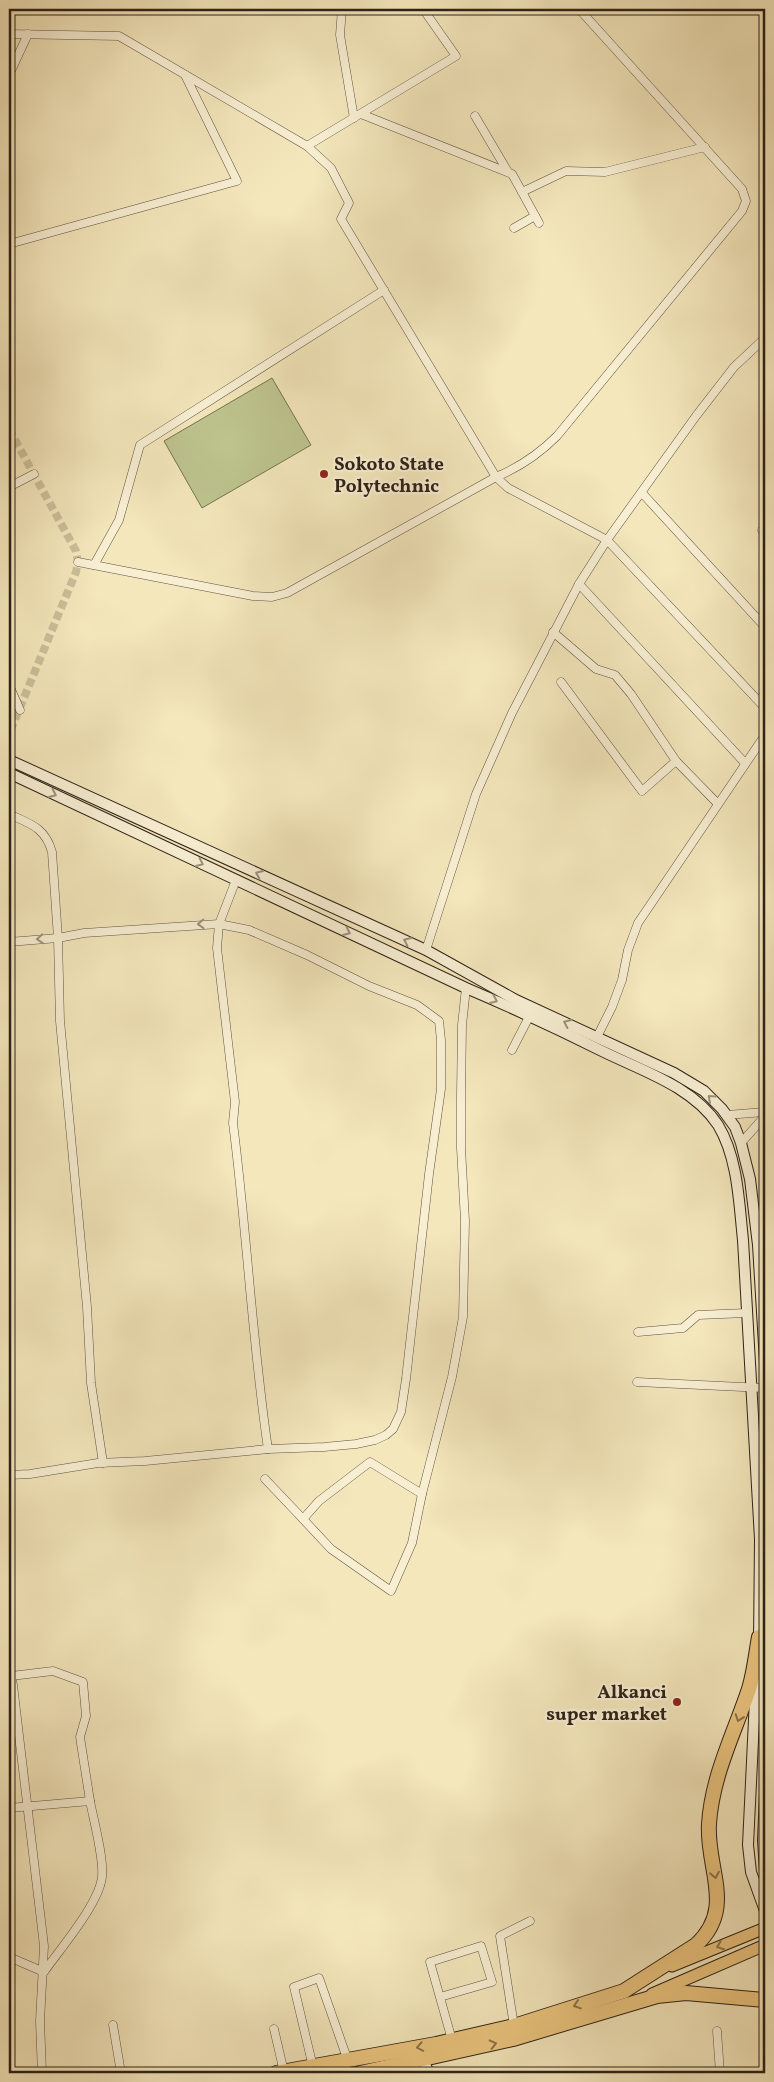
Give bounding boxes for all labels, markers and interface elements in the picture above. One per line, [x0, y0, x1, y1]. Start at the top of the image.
place label: Sokoto State Polytechnic [334, 452, 444, 500]
marker: Sokoto State Polytechnic [318, 468, 330, 480]
one-way arrow [48, 788, 57, 798]
one-way arrow [195, 857, 204, 867]
one-way arrow [255, 870, 264, 881]
one-way arrow [197, 919, 205, 930]
one-way arrow [342, 926, 351, 936]
one-way arrow [35, 933, 43, 944]
one-way arrow [403, 937, 412, 948]
one-way arrow [490, 995, 498, 1005]
one-way arrow [563, 1019, 572, 1030]
one-way arrow [708, 1095, 717, 1104]
place label: Alkanci super market [546, 1680, 667, 1728]
marker: Alkanci super market [671, 1696, 683, 1708]
one-way arrow [735, 1713, 745, 1722]
one-way arrow [709, 1871, 719, 1880]
one-way arrow [716, 1940, 725, 1951]
one-way arrow [574, 2000, 582, 2010]
one-way arrow [488, 2039, 496, 2049]
one-way arrow [416, 2042, 425, 2052]

